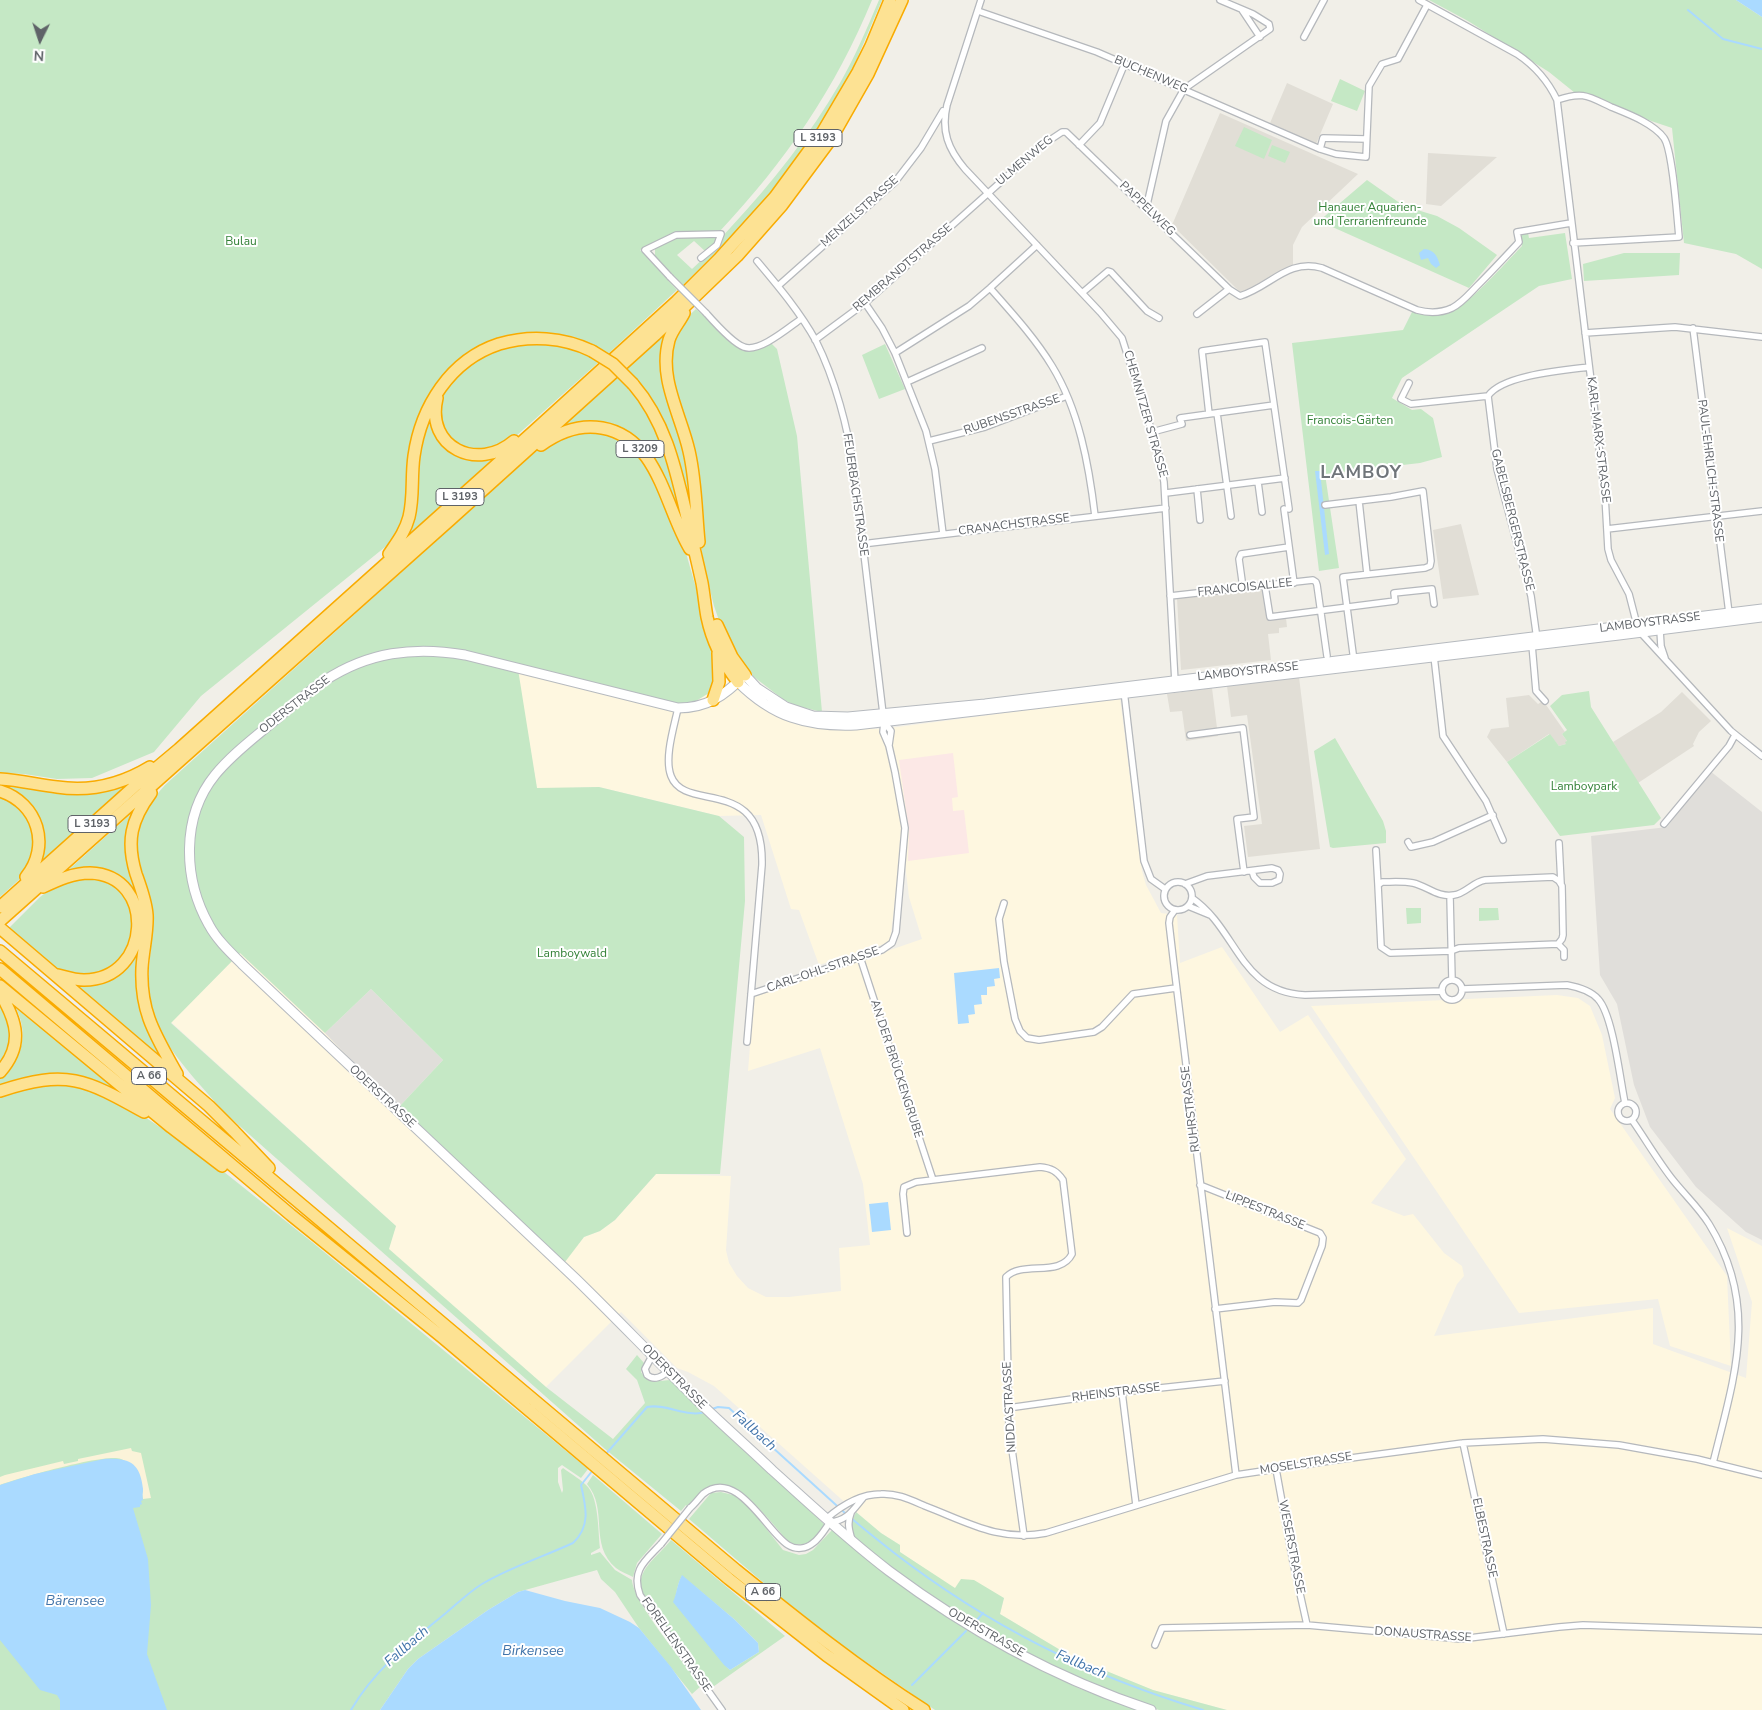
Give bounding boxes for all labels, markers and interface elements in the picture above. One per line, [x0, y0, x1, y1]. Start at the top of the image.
north arrow [15, 15, 65, 65]
text: N [33, 46, 45, 65]
street label: BUCHENWEG [1112, 53, 1190, 97]
road number: L 3193 [794, 130, 842, 146]
street label: ULMENWEG [993, 133, 1057, 189]
street label: MENZELSTRASSE [818, 173, 902, 251]
street label: PAPPELWEG [1116, 179, 1178, 239]
park label: Hanauer Aquarien- und Terrarienfreunde [1313, 201, 1427, 229]
street label: REMBRANDTSTRASSE [850, 221, 956, 315]
park label: Bulau [225, 235, 257, 249]
street label: CHEMNITZER STRASSE [1120, 349, 1170, 479]
street label: KARL-MARX-STRASSE [1583, 376, 1613, 504]
street label: RUBENSSTRASSE [962, 392, 1062, 438]
street label: PAUL-EHRLICH-STRASSE [1694, 399, 1726, 543]
park label: Francois-Gärten [1307, 414, 1393, 428]
street label: FEUERBACHSTRASSE [839, 433, 871, 557]
road number: L 3209 [616, 440, 664, 458]
street label: GABELSBERGERSTRASSE [1487, 448, 1537, 592]
district label: LAMBOY [1319, 463, 1403, 485]
road number: L 3193 [436, 488, 484, 506]
street label: CRANACHSTRASSE [957, 511, 1071, 539]
street label: FRANCOISALLEE [1197, 576, 1293, 600]
street label: LAMBOYSTRASSE [1599, 610, 1701, 636]
street label: LAMBOYSTRASSE [1197, 660, 1299, 684]
street label: ODERSTRASSE [257, 673, 333, 737]
park label: Lamboypark [1551, 780, 1617, 794]
road number: L 3193 [68, 816, 116, 832]
street label: CARL-OHL-STRASSE [765, 944, 881, 996]
park label: Lamboywald [537, 947, 607, 961]
street label: AN DER BRÜCKENGRUBE [867, 998, 925, 1140]
street label: ODERSTRASSE [346, 1062, 418, 1132]
street label: RUHRSTRASSE [1179, 1065, 1203, 1153]
road number: A 66 [132, 1068, 166, 1084]
street label: LIPPESTRASSE [1223, 1189, 1307, 1233]
street label: ODERSTRASSE [639, 1342, 709, 1412]
street label: NIDDASTRASSE [1000, 1361, 1020, 1453]
street label: RHEINSTRASSE [1071, 1380, 1161, 1406]
water label: Fallbach [729, 1407, 779, 1455]
street label: MOSELSTRASSE [1259, 1450, 1353, 1478]
street label: ELBESTRASSE [1469, 1497, 1499, 1579]
street label: WESERSTRASSE [1275, 1499, 1307, 1595]
road number: A 66 [746, 1584, 780, 1600]
water label: Bärensee [46, 1594, 104, 1610]
street label: FORELLENSTRASSE [638, 1595, 714, 1695]
street label: ODERSTRASSE [945, 1605, 1027, 1661]
water label: Fallbach [381, 1623, 433, 1671]
street label: DONAUSTRASSE [1374, 1624, 1472, 1646]
water label: Birkensee [502, 1644, 564, 1660]
water label: Fallbach [1053, 1647, 1109, 1683]

